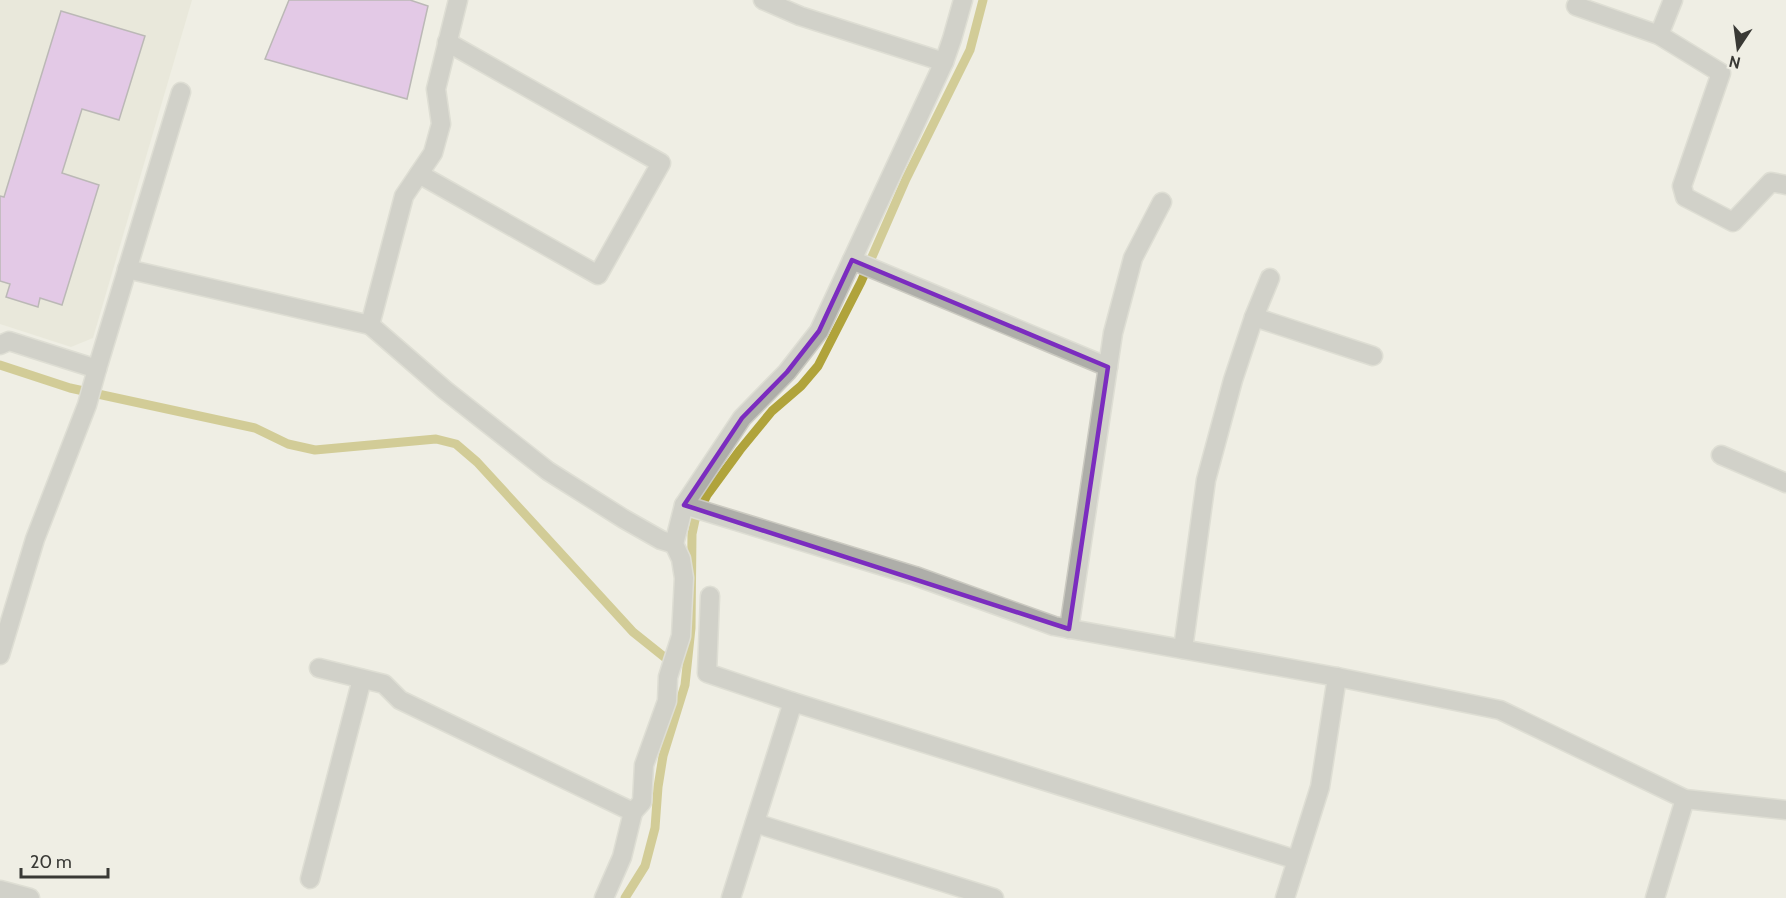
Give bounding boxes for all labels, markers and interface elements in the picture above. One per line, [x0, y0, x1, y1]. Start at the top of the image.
north arrow [1708, 18, 1768, 78]
text: N [1727, 52, 1742, 73]
scale bar [21, 841, 108, 879]
text: 20 m [30, 851, 72, 873]

